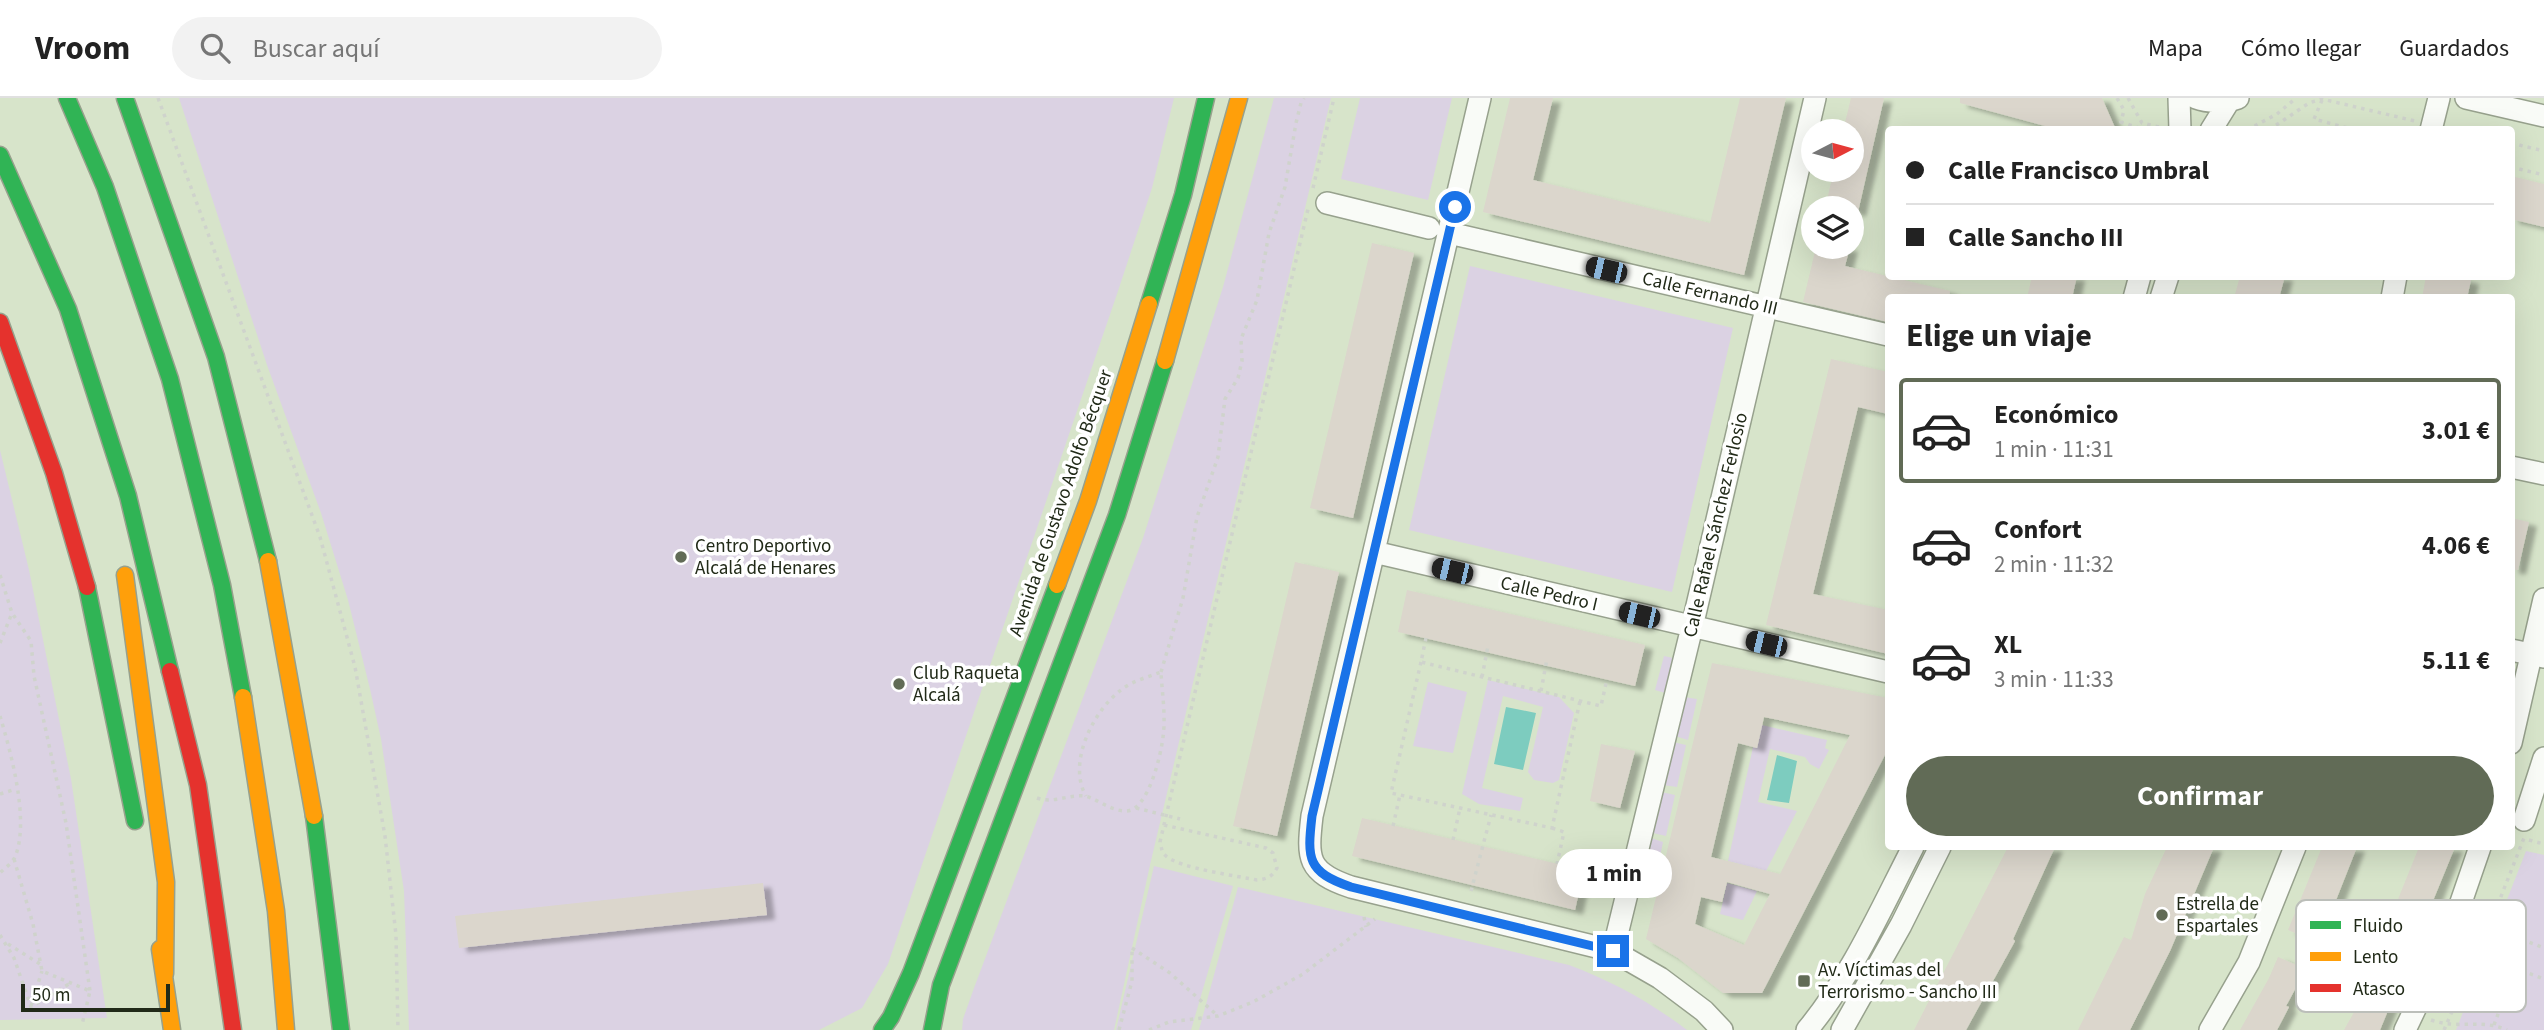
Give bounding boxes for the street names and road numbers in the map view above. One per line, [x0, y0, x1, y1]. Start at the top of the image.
street label: Calle Fernando III [1639, 265, 1781, 323]
street label: Avenida de Gustavo Adolfo Bécquer [1003, 366, 1120, 640]
street label: Calle Rafael Sánchez Ferlosio [1677, 410, 1755, 640]
street label: Calle Pedro I [1498, 570, 1600, 618]

